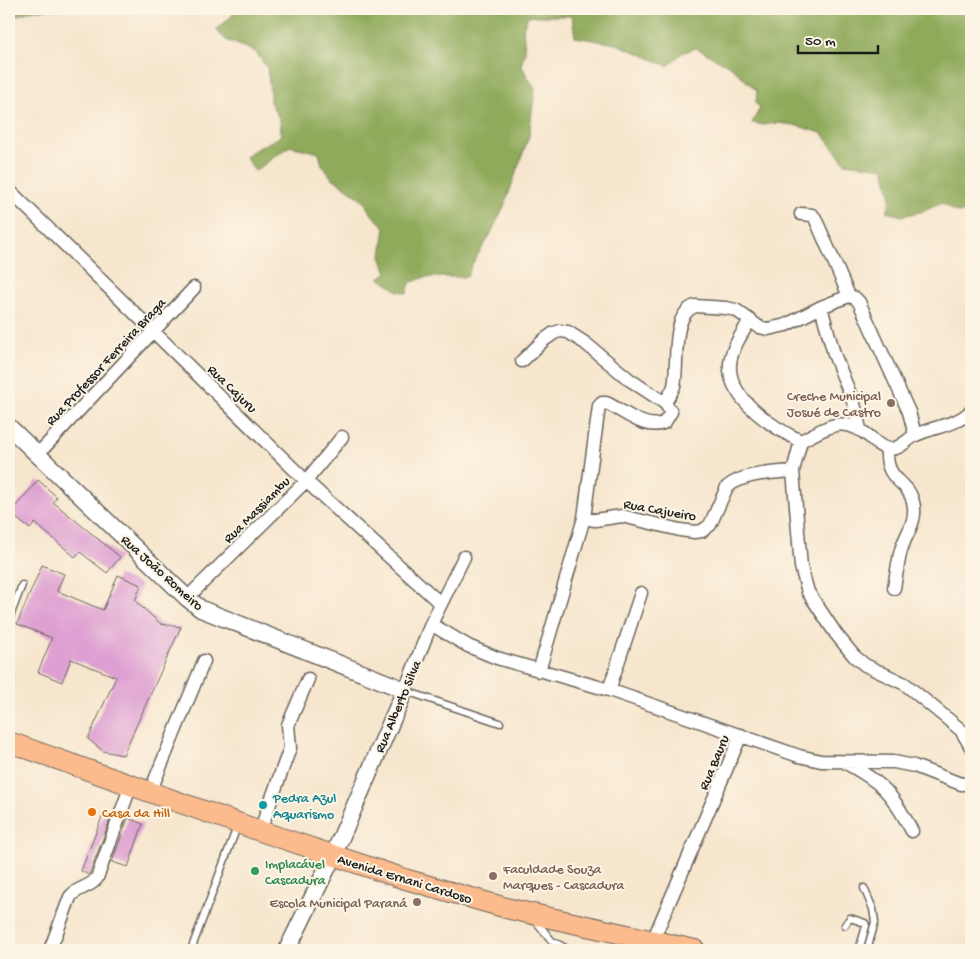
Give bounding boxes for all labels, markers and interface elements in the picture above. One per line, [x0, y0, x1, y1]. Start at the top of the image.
scale bar [798, 22, 878, 54]
text: 50 m [805, 33, 836, 51]
street label: Rua Professor Ferreira Braga [43, 294, 171, 430]
street label: Rua Cajuru [203, 362, 260, 418]
place label: Creche Municipal Josué de Castro [787, 389, 881, 422]
marker: Creche Municipal Josué de Castro [885, 397, 897, 409]
street label: Rua Massiambu [221, 474, 295, 548]
street label: Rua Cajueiro [622, 497, 697, 526]
street label: Rua João Romeiro [117, 532, 206, 615]
street label: Rua Alberto Silva [372, 657, 427, 756]
street label: Rua Bauru [696, 733, 735, 793]
place label: Pedra Azul Aquarismo [272, 791, 336, 824]
marker: Pedra Azul Aquarismo [257, 799, 269, 811]
marker: Casa da Hill [86, 806, 98, 818]
place label: Casa da Hill [102, 806, 170, 823]
street label: Avenida Ernani Cardoso [335, 852, 474, 909]
place label: Implacável Cascadura [265, 857, 327, 890]
place label: Faculdade Souza Marques - Cascadura [502, 862, 626, 895]
marker: Implacável Cascadura [249, 865, 261, 877]
marker: Faculdade Souza Marques - Cascadura [487, 870, 499, 882]
place label: Escola Municipal Paraná [269, 896, 408, 913]
marker: Escola Municipal Paraná [411, 896, 423, 908]

